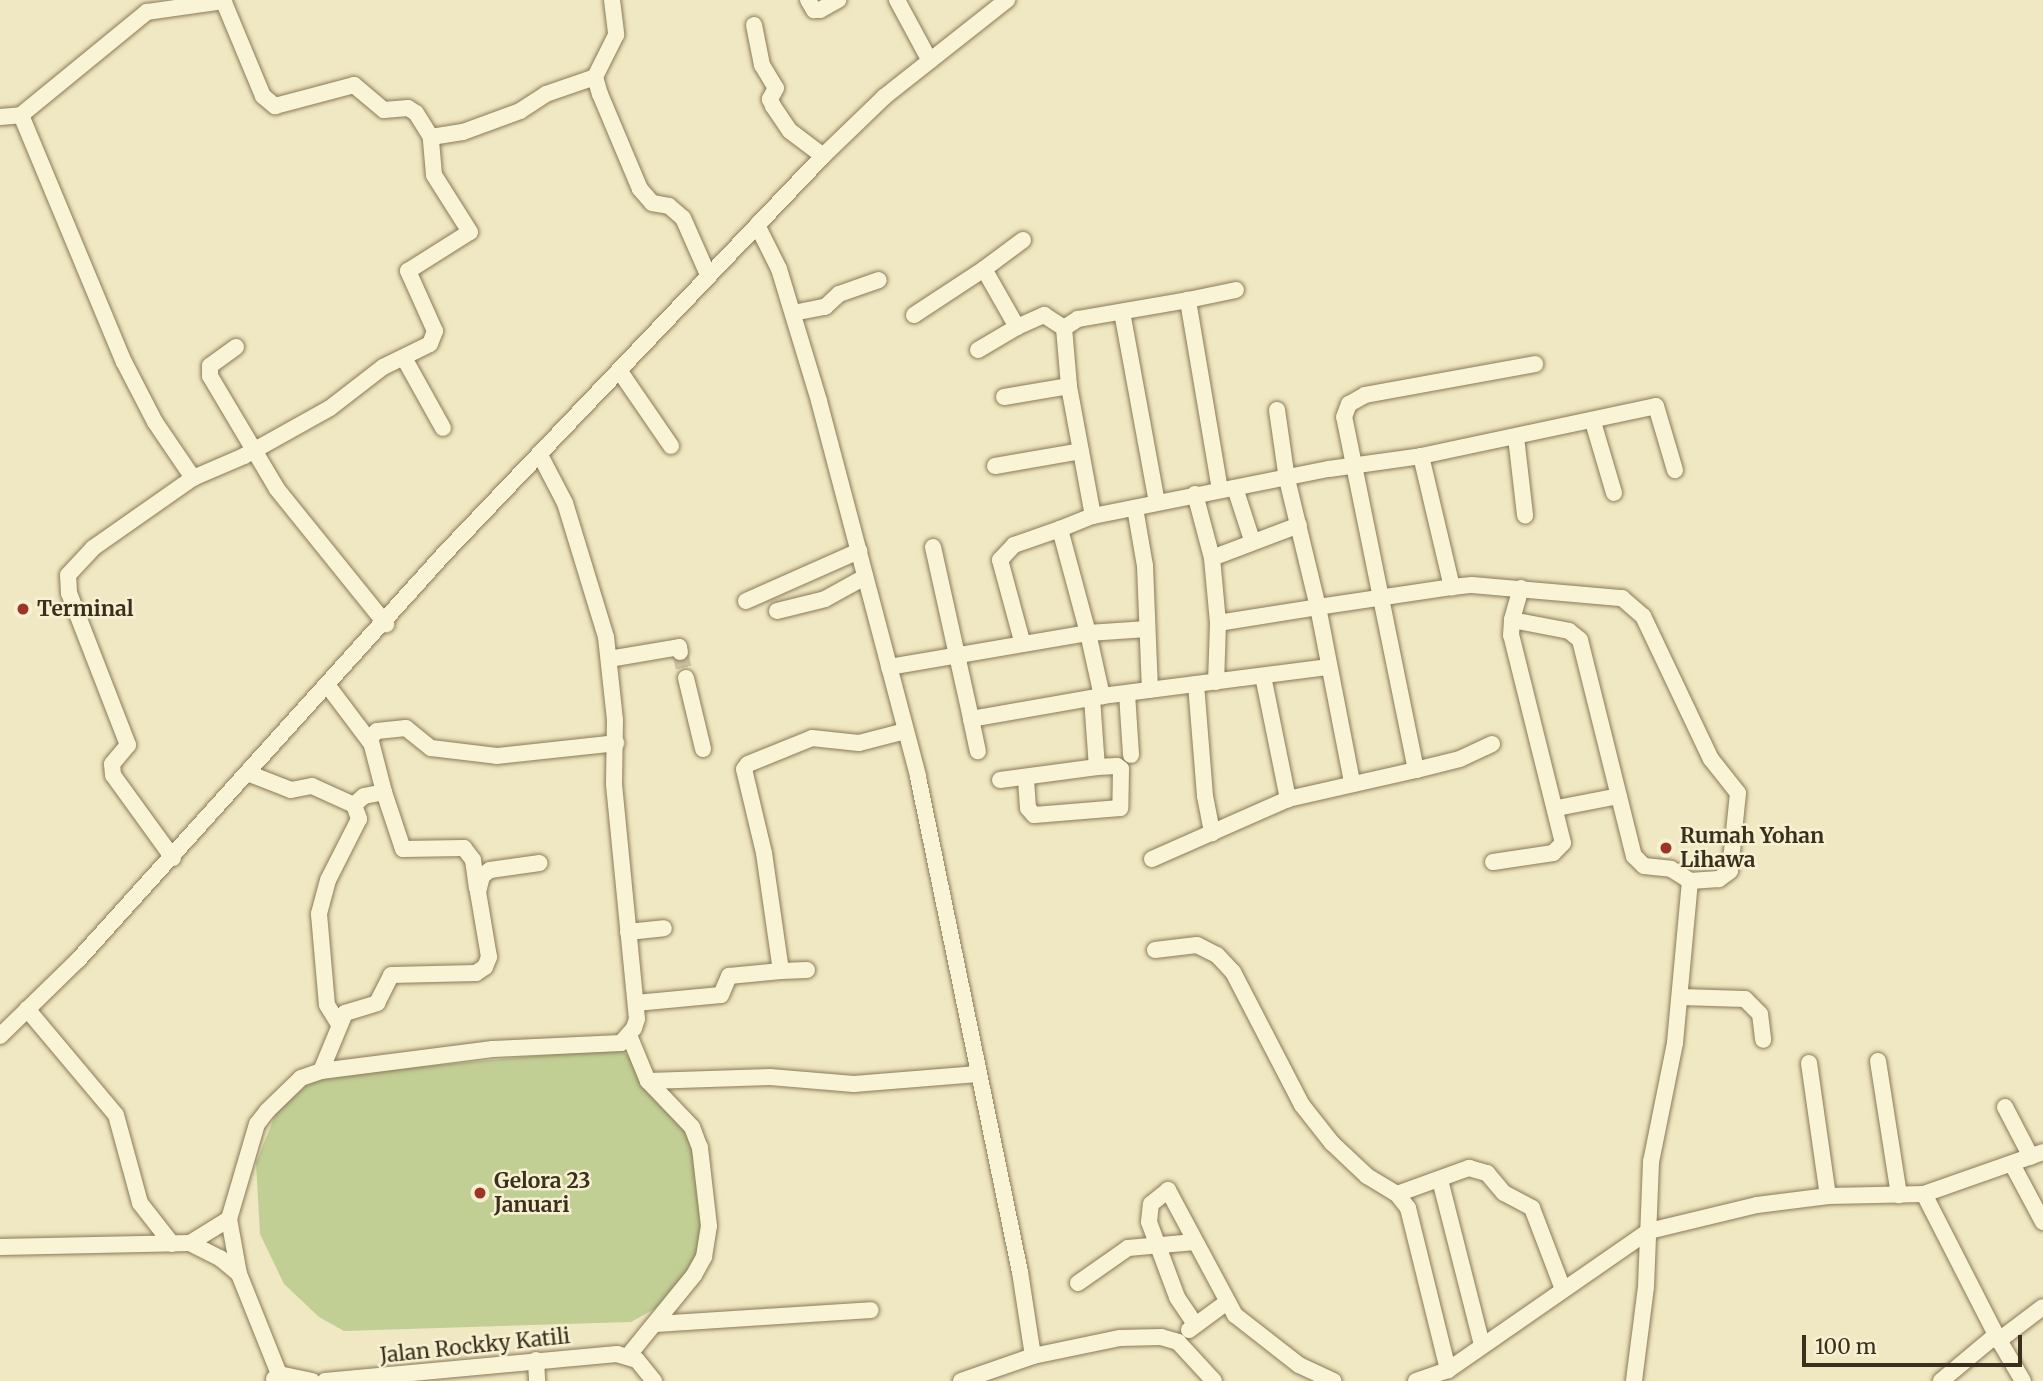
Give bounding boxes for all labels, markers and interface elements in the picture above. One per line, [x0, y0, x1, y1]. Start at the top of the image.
place label: Terminal [37, 596, 134, 622]
marker: Terminal [15, 601, 31, 617]
place label: Rumah Yohan Lihawa [1680, 823, 1824, 873]
marker: Rumah Yohan Lihawa [1658, 840, 1674, 856]
place label: Gelora 23 Januari [494, 1168, 590, 1218]
marker: Gelora 23 Januari [472, 1185, 488, 1201]
scale bar [1805, 1322, 2025, 1366]
street label: Jalan Rockky Katili [379, 1323, 571, 1369]
text: 100 m [1815, 1333, 1877, 1360]

